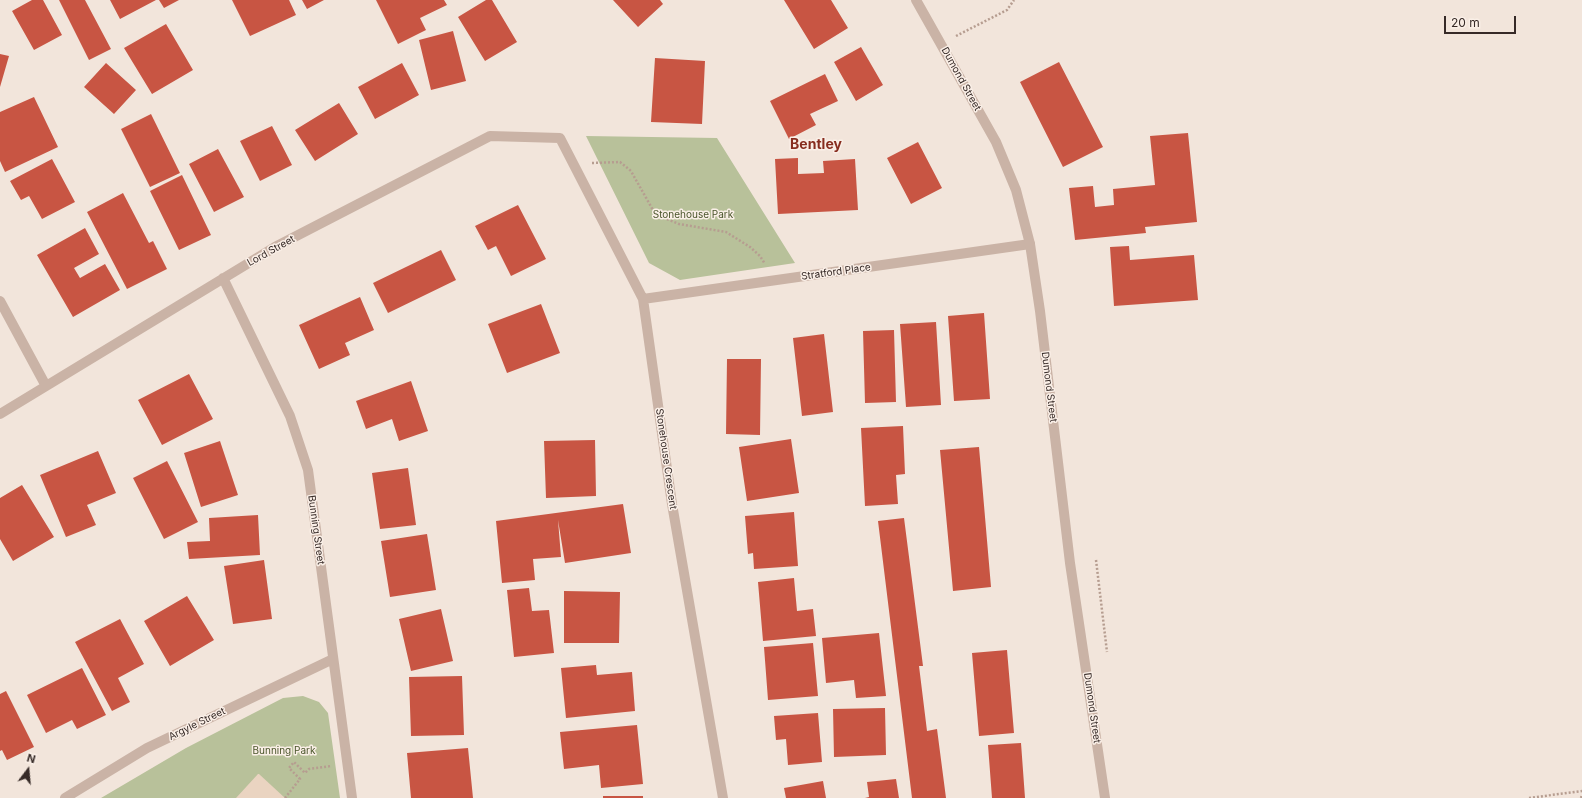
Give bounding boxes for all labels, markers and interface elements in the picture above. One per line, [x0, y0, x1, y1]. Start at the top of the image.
scale bar [1446, 8, 1518, 34]
text: 20 m [1451, 15, 1480, 30]
street label: Dumond Street [939, 45, 983, 113]
district label: Bentley [790, 137, 842, 153]
park label: Stonehouse Park [653, 209, 733, 221]
street label: Lord Street [245, 233, 297, 269]
street label: Stratford Place [801, 261, 871, 283]
street label: Dumond Street [1039, 351, 1059, 423]
street label: Stonehouse Crescent [653, 408, 679, 510]
street label: Bunning Street [305, 495, 327, 565]
street label: Dumond Street [1081, 672, 1103, 744]
street label: Argyle Street [167, 705, 227, 743]
park label: Bunning Park [253, 745, 315, 757]
north arrow [8, 750, 48, 790]
text: N [25, 751, 37, 766]

